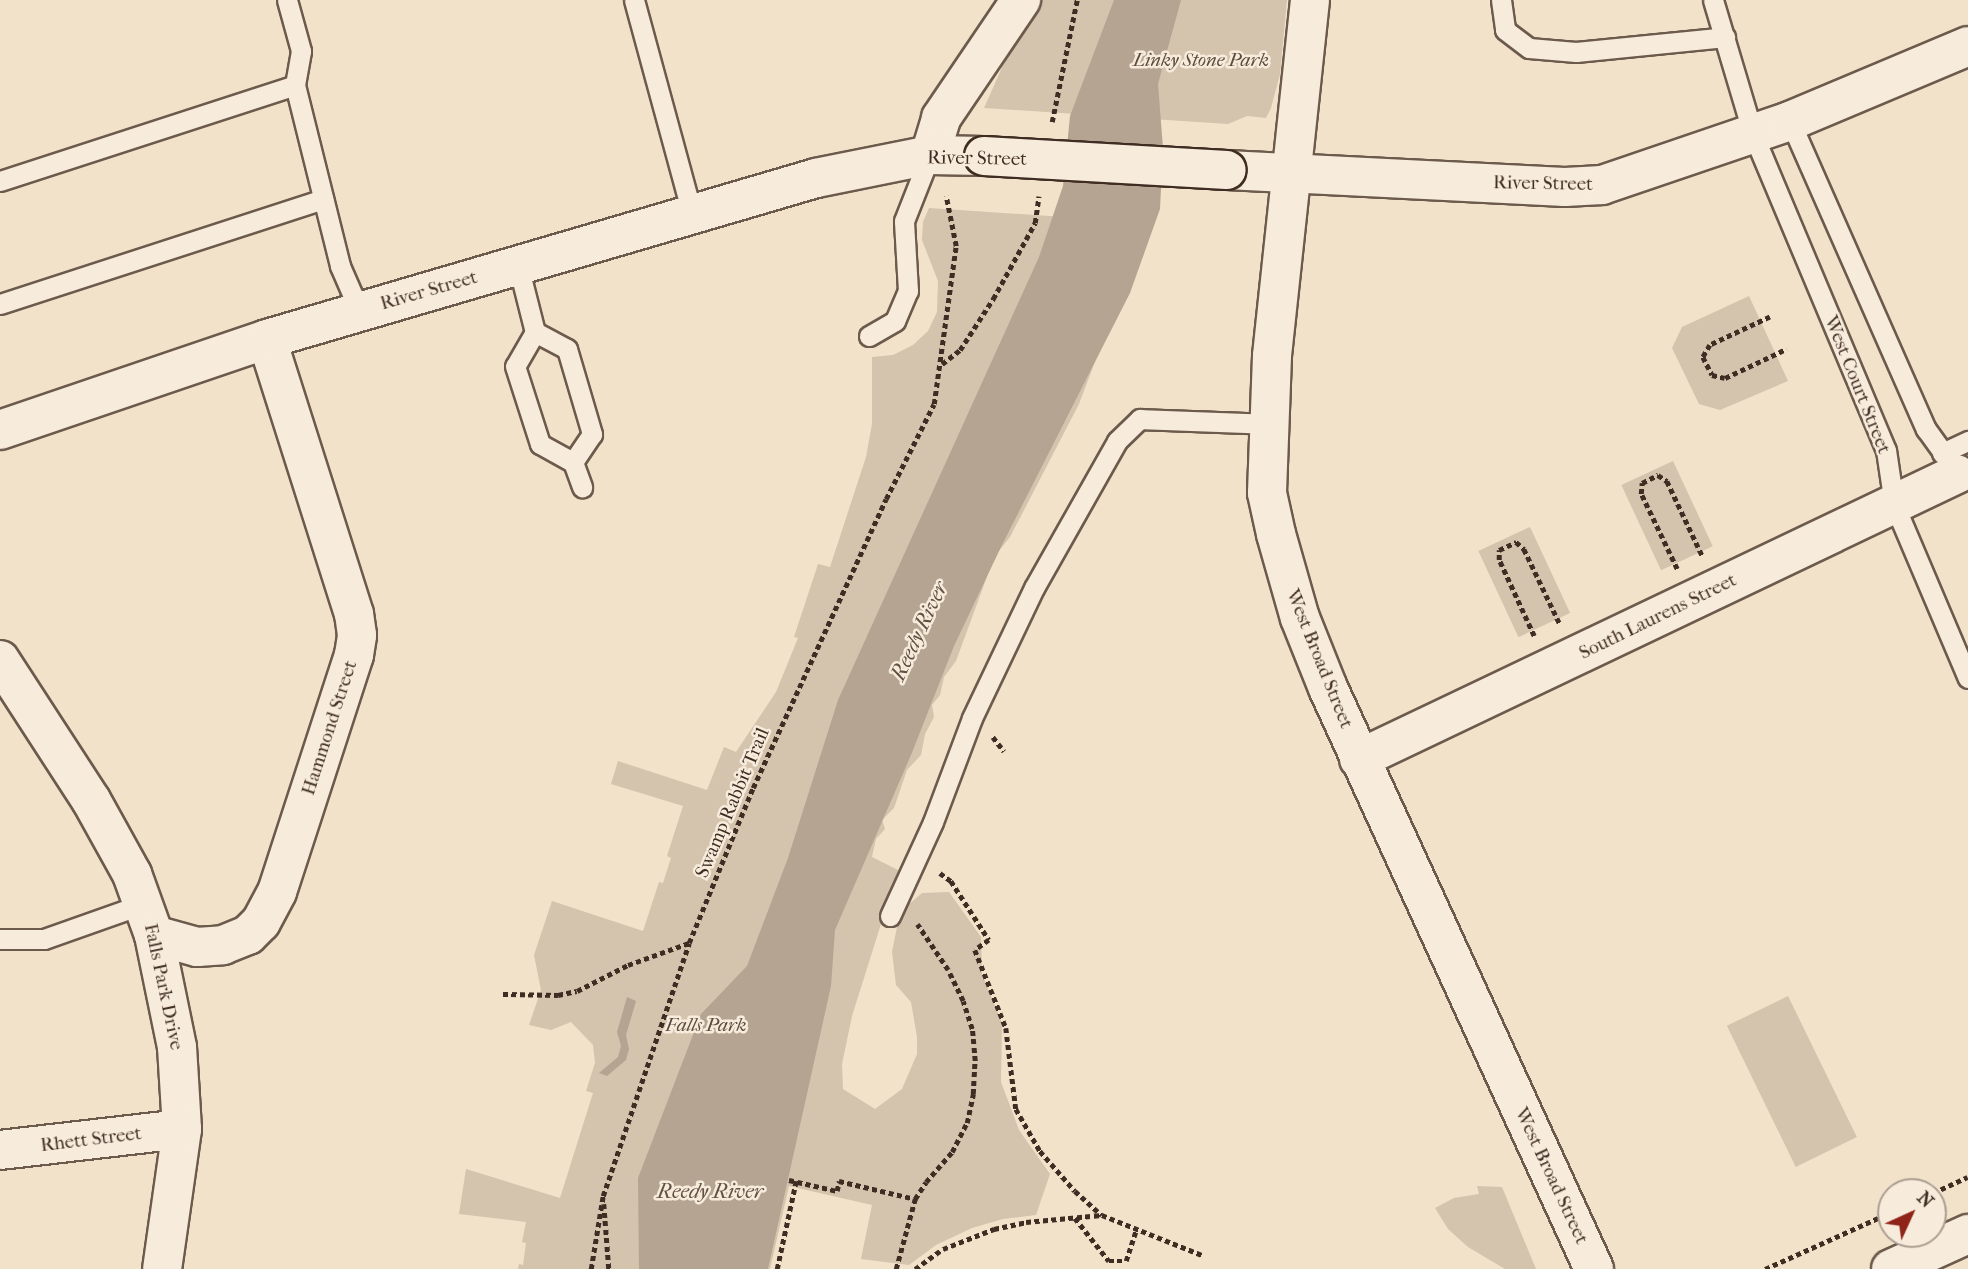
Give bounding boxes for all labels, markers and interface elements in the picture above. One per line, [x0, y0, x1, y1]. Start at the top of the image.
park label: Linky Stone Park [1133, 50, 1269, 72]
street label: River Street [927, 147, 1027, 171]
street label: River Street [1493, 172, 1593, 196]
street label: River Street [378, 266, 480, 316]
street label: West Court Street [1819, 313, 1895, 457]
street label: South Laurens Street [1576, 569, 1740, 665]
water label: Reedy River [885, 578, 953, 684]
street label: West Broad Street [1281, 586, 1357, 732]
street label: Hammond Street [297, 658, 363, 798]
street label: Swamp Rabbit Trail [691, 725, 775, 881]
street label: Falls Park Drive [138, 922, 188, 1052]
park label: Falls Park [666, 1015, 746, 1037]
street label: West Broad Street [1509, 1104, 1593, 1248]
street label: Rhett Street [39, 1122, 143, 1158]
water label: Reedy River [657, 1178, 763, 1204]
north arrow [1877, 1178, 1947, 1248]
text: N [1913, 1187, 1938, 1212]

